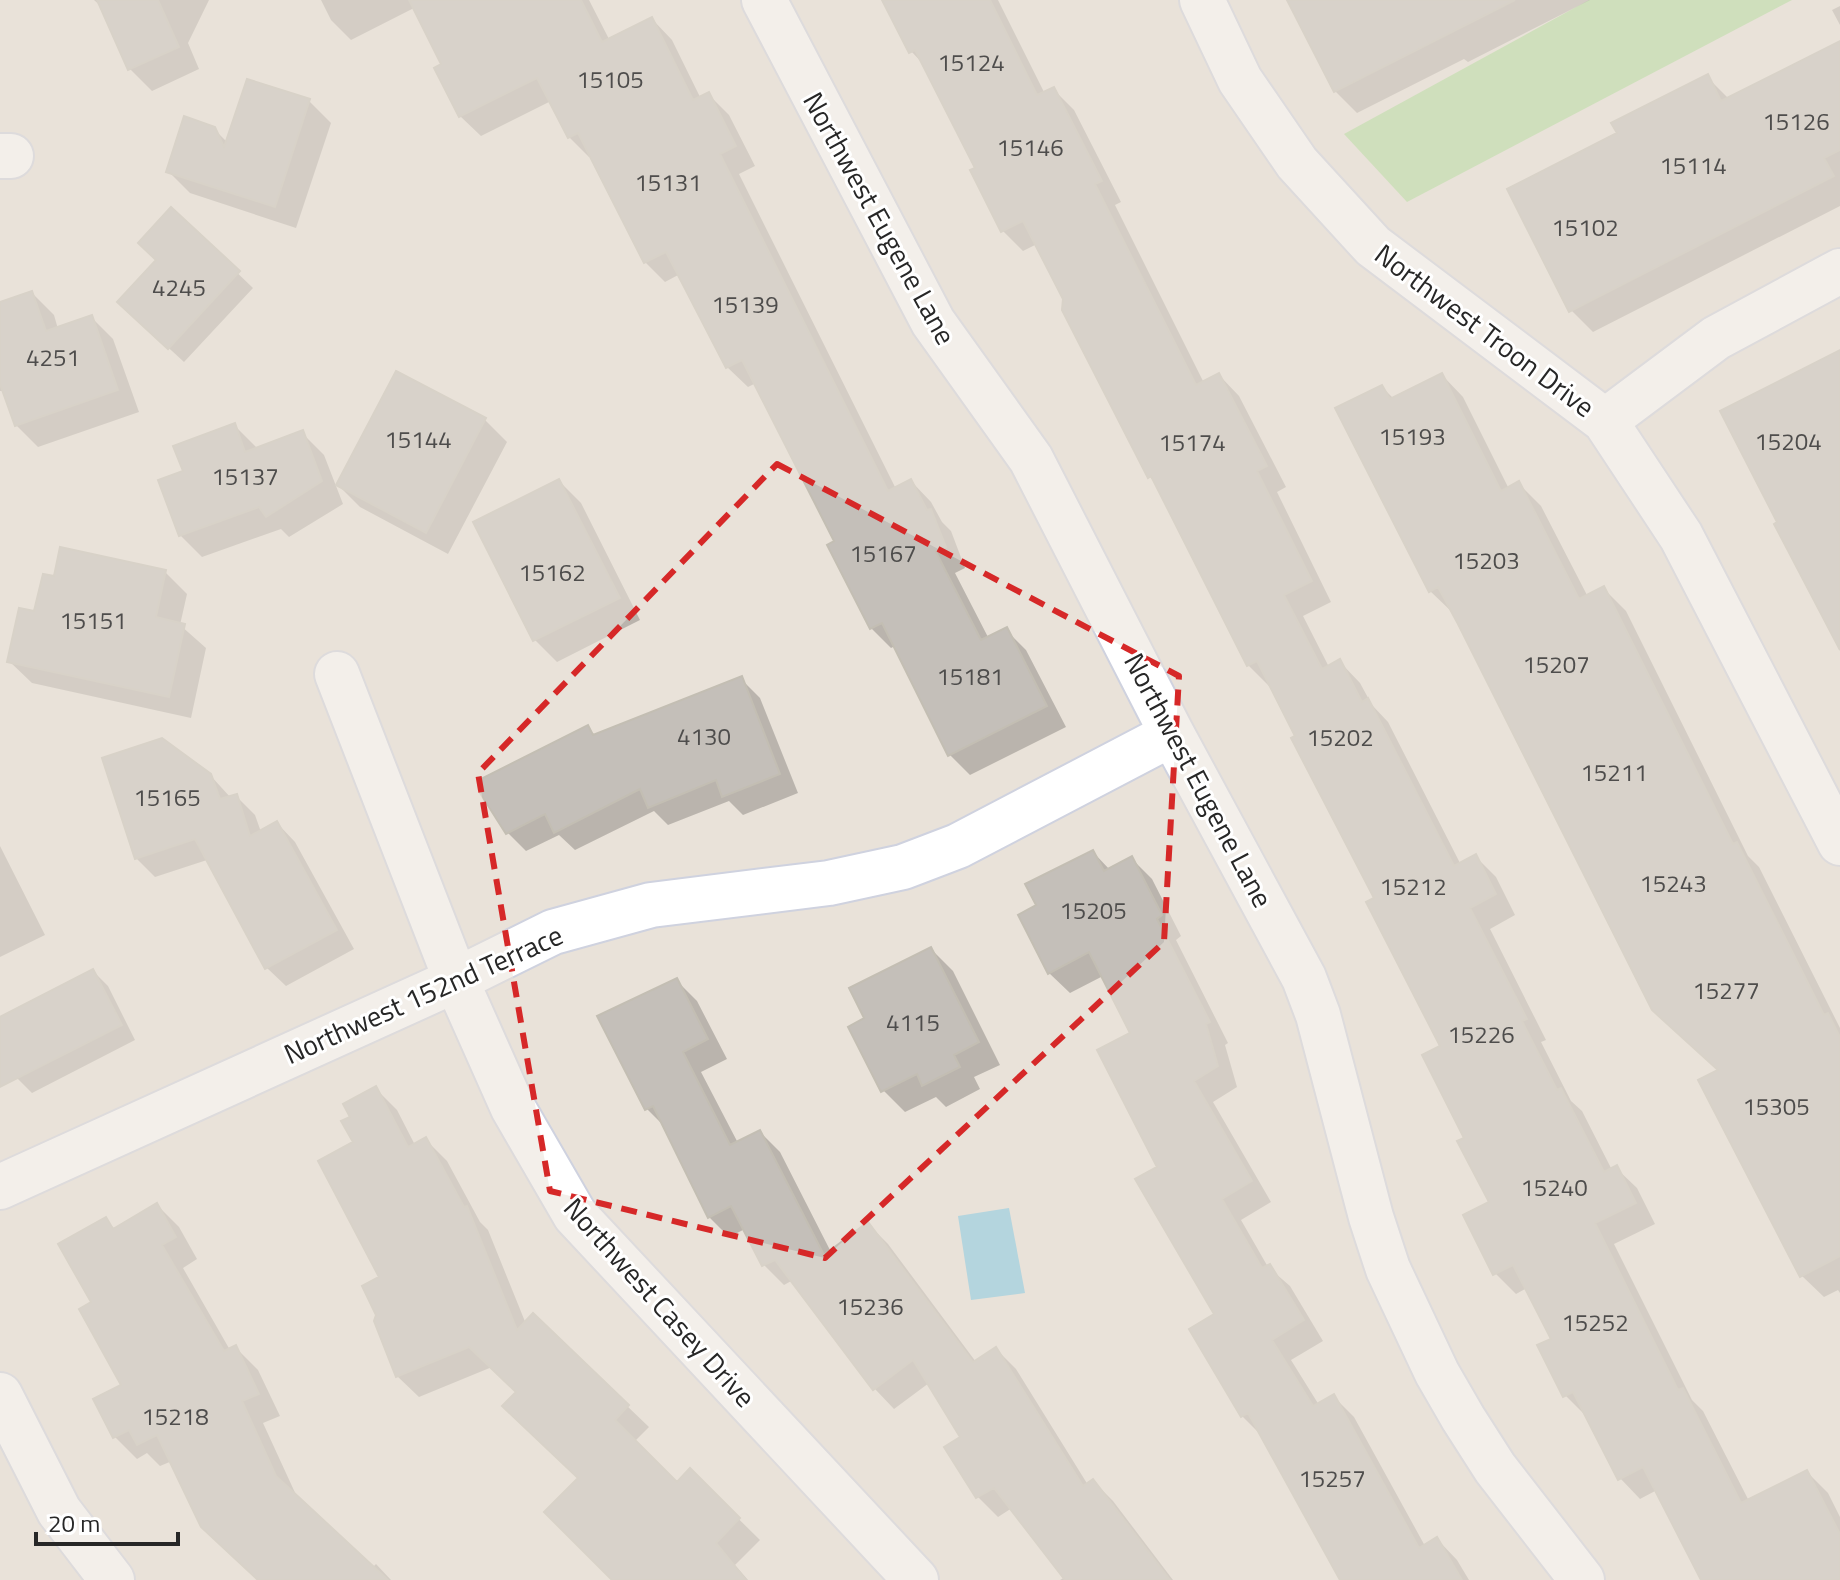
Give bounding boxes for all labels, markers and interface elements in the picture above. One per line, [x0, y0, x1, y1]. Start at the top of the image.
house number: 15124 [937, 44, 1005, 80]
house number: 15105 [576, 61, 644, 97]
street label: Northwest Eugene Lane [793, 84, 967, 352]
house number: 15126 [1762, 103, 1830, 139]
house number: 15146 [996, 129, 1064, 165]
house number: 15114 [1659, 147, 1727, 183]
house number: 15131 [634, 164, 702, 200]
house number: 15102 [1551, 209, 1619, 245]
street label: Northwest Troon Drive [1366, 233, 1604, 427]
house number: 4245 [152, 269, 206, 305]
house number: 15139 [711, 286, 779, 322]
house number: 4251 [26, 339, 80, 375]
house number: 15193 [1378, 418, 1446, 454]
house number: 15144 [384, 421, 452, 457]
house number: 15204 [1754, 423, 1822, 459]
house number: 15174 [1158, 424, 1226, 460]
house number: 15137 [211, 458, 279, 494]
house number: 15167 [849, 535, 917, 571]
house number: 15203 [1452, 542, 1520, 578]
house number: 15162 [518, 554, 586, 590]
house number: 15151 [59, 602, 127, 638]
street label: Northwest Eugene Lane [1114, 645, 1284, 915]
house number: 15207 [1522, 646, 1590, 682]
house number: 15181 [936, 658, 1004, 694]
house number: 4130 [677, 718, 731, 754]
house number: 15202 [1306, 719, 1374, 755]
house number: 15211 [1580, 754, 1648, 790]
house number: 15165 [133, 779, 201, 815]
house number: 15243 [1639, 865, 1707, 901]
house number: 15212 [1379, 868, 1447, 904]
house number: 15205 [1059, 892, 1127, 928]
street label: Northwest 152nd Terrace [277, 913, 569, 1075]
house number: 15277 [1692, 972, 1760, 1008]
house number: 4115 [886, 1004, 940, 1040]
house number: 15226 [1447, 1016, 1515, 1052]
house number: 15305 [1742, 1088, 1810, 1124]
house number: 15240 [1520, 1169, 1588, 1205]
street label: Northwest Casey Drive [554, 1188, 766, 1416]
house number: 15236 [836, 1288, 904, 1324]
house number: 15252 [1561, 1304, 1629, 1340]
house number: 15218 [141, 1398, 209, 1434]
house number: 15257 [1298, 1460, 1366, 1496]
scale bar [36, 1496, 178, 1546]
text: 20 m [48, 1505, 100, 1541]

